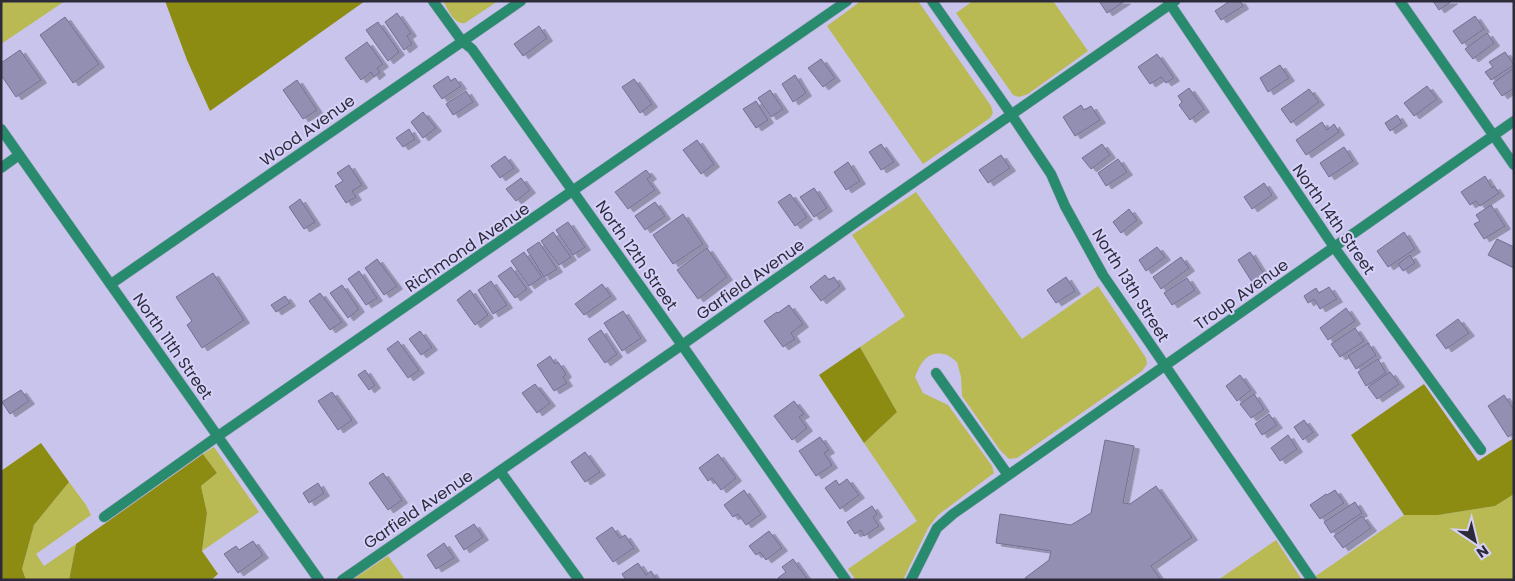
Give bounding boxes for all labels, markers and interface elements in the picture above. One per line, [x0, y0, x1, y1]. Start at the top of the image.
street label: Wood Avenue [255, 89, 360, 172]
street label: North 14th Street [1287, 159, 1380, 279]
street label: North 12th Street [590, 196, 683, 315]
street label: Richmond Avenue [400, 197, 534, 298]
street label: North 13th Street [1087, 224, 1175, 346]
street label: Garfield Avenue [691, 233, 809, 325]
street label: Troup Avenue [1190, 253, 1293, 335]
street label: North 11th Street [127, 288, 218, 404]
street label: Garfield Avenue [359, 464, 478, 555]
north arrow [1450, 516, 1500, 566]
text: N [1472, 540, 1493, 563]

